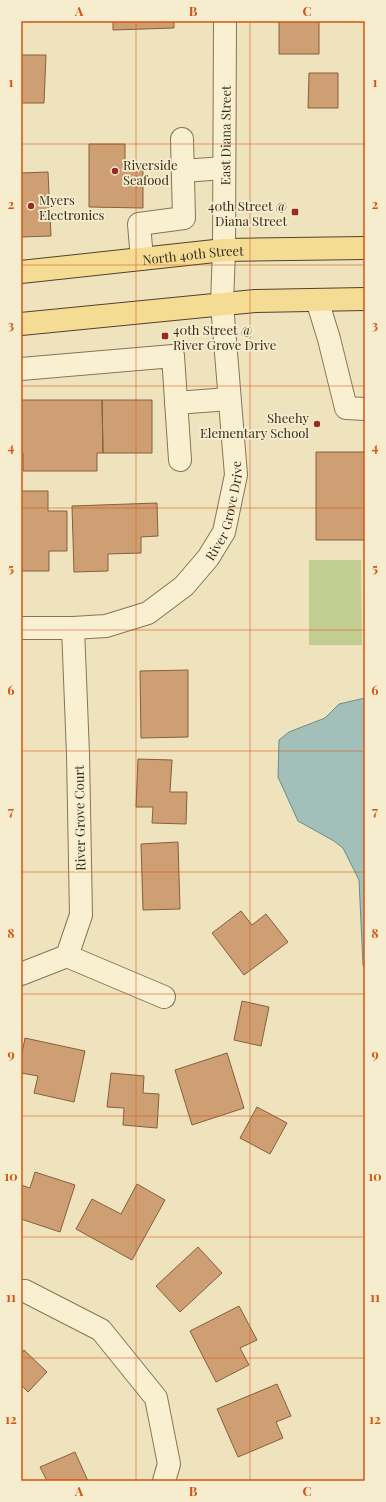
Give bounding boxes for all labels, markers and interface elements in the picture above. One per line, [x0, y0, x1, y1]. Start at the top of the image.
text: A [74, 2, 84, 19]
text: B [189, 2, 198, 19]
text: C [302, 2, 312, 19]
text: 1 [9, 73, 14, 90]
text: 1 [373, 73, 378, 90]
street label: East Diana Street [216, 85, 233, 185]
place label: Riverside Seafood [123, 156, 178, 188]
marker: Riverside Seafood [110, 166, 120, 176]
place label: Myers Electronics [39, 191, 105, 223]
text: 2 [8, 195, 15, 212]
text: 2 [372, 195, 379, 212]
place label: 40th Street @ Diana Street [208, 197, 287, 229]
marker: Myers Electronics [26, 201, 36, 211]
marker: 40th Street @ Diana Street [290, 207, 300, 217]
street label: North 40th Street [141, 241, 244, 267]
text: 3 [8, 316, 14, 333]
text: 3 [372, 316, 378, 333]
place label: 40th Street @ River Grove Drive [173, 321, 277, 353]
marker: 40th Street @ River Grove Drive [160, 331, 170, 341]
place label: Sheehy Elementary School [200, 409, 309, 441]
marker: Sheehy Elementary School [312, 419, 322, 429]
text: 4 [8, 438, 15, 455]
text: 4 [372, 438, 379, 455]
street label: River Grove Drive [200, 460, 245, 563]
text: 5 [8, 559, 14, 576]
text: 5 [372, 559, 378, 576]
text: 6 [7, 681, 15, 698]
text: 6 [371, 681, 379, 698]
street label: River Grove Court [70, 765, 88, 871]
text: 7 [8, 802, 14, 819]
text: 7 [372, 802, 378, 819]
text: 8 [7, 924, 15, 941]
text: 8 [371, 924, 379, 941]
text: 9 [7, 1045, 15, 1062]
text: 9 [371, 1045, 379, 1062]
text: 10 [4, 1167, 18, 1184]
text: 10 [368, 1167, 382, 1184]
text: 11 [6, 1288, 16, 1305]
text: 11 [370, 1288, 380, 1305]
text: 12 [5, 1410, 17, 1427]
text: 12 [369, 1410, 381, 1427]
text: A [74, 1482, 84, 1499]
text: B [189, 1482, 198, 1499]
text: C [302, 1482, 312, 1499]

